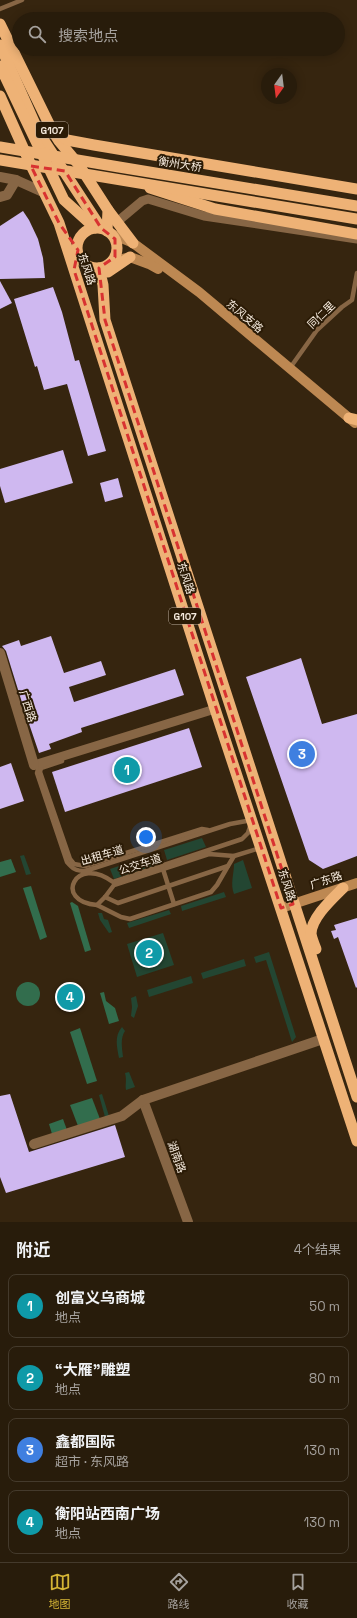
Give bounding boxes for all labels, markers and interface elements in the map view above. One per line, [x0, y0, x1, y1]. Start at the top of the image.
search box [12, 12, 345, 56]
icon: search [26, 23, 48, 45]
text: 搜索地点 [58, 26, 118, 45]
north arrow [261, 68, 297, 104]
road number: G107 [36, 122, 68, 138]
street label: 衡州大桥 [157, 154, 203, 174]
street label: 东风路 [75, 251, 99, 287]
street label: 东风支路 [224, 296, 266, 336]
street label: 同仁里 [304, 299, 338, 331]
street label: 东风路 [174, 560, 198, 596]
road number: G107 [169, 608, 201, 624]
street label: 广西路 [16, 688, 40, 724]
pin: 3 [289, 739, 315, 769]
pin: 1 [114, 755, 140, 785]
your location [136, 827, 156, 847]
street label: 出租车道 [79, 842, 125, 868]
street label: 公交车道 [117, 851, 163, 877]
street label: 东风路 [275, 867, 299, 903]
street label: 广东路 [308, 868, 344, 892]
pin: 2 [136, 938, 162, 968]
pin: 4 [57, 982, 83, 1012]
street label: 湖南路 [165, 1139, 189, 1175]
text: 附近 [16, 1239, 50, 1261]
text: 4个结果 [294, 1241, 341, 1258]
text: 创富义乌商城 [55, 1288, 145, 1307]
text: 1 [27, 1298, 33, 1315]
text: 50 m [309, 1298, 340, 1315]
text: 地点 [55, 1309, 81, 1326]
text: “大雁”雕塑 [55, 1360, 130, 1379]
text: 2 [26, 1370, 34, 1387]
text: 80 m [309, 1370, 340, 1387]
text: 地点 [55, 1381, 81, 1398]
text: 鑫都国际 [55, 1432, 115, 1451]
text: 3 [26, 1442, 34, 1459]
text: 130 m [304, 1442, 340, 1459]
text: 超市 · 东风路 [55, 1453, 129, 1470]
text: 衡阳站西南广场 [55, 1504, 160, 1523]
text: 4 [26, 1514, 34, 1531]
text: 130 m [304, 1514, 340, 1531]
text: 地点 [55, 1525, 81, 1542]
tab: 地图 [49, 1571, 71, 1611]
tab: 路线 [168, 1571, 190, 1611]
tab: 收藏 [287, 1571, 309, 1611]

